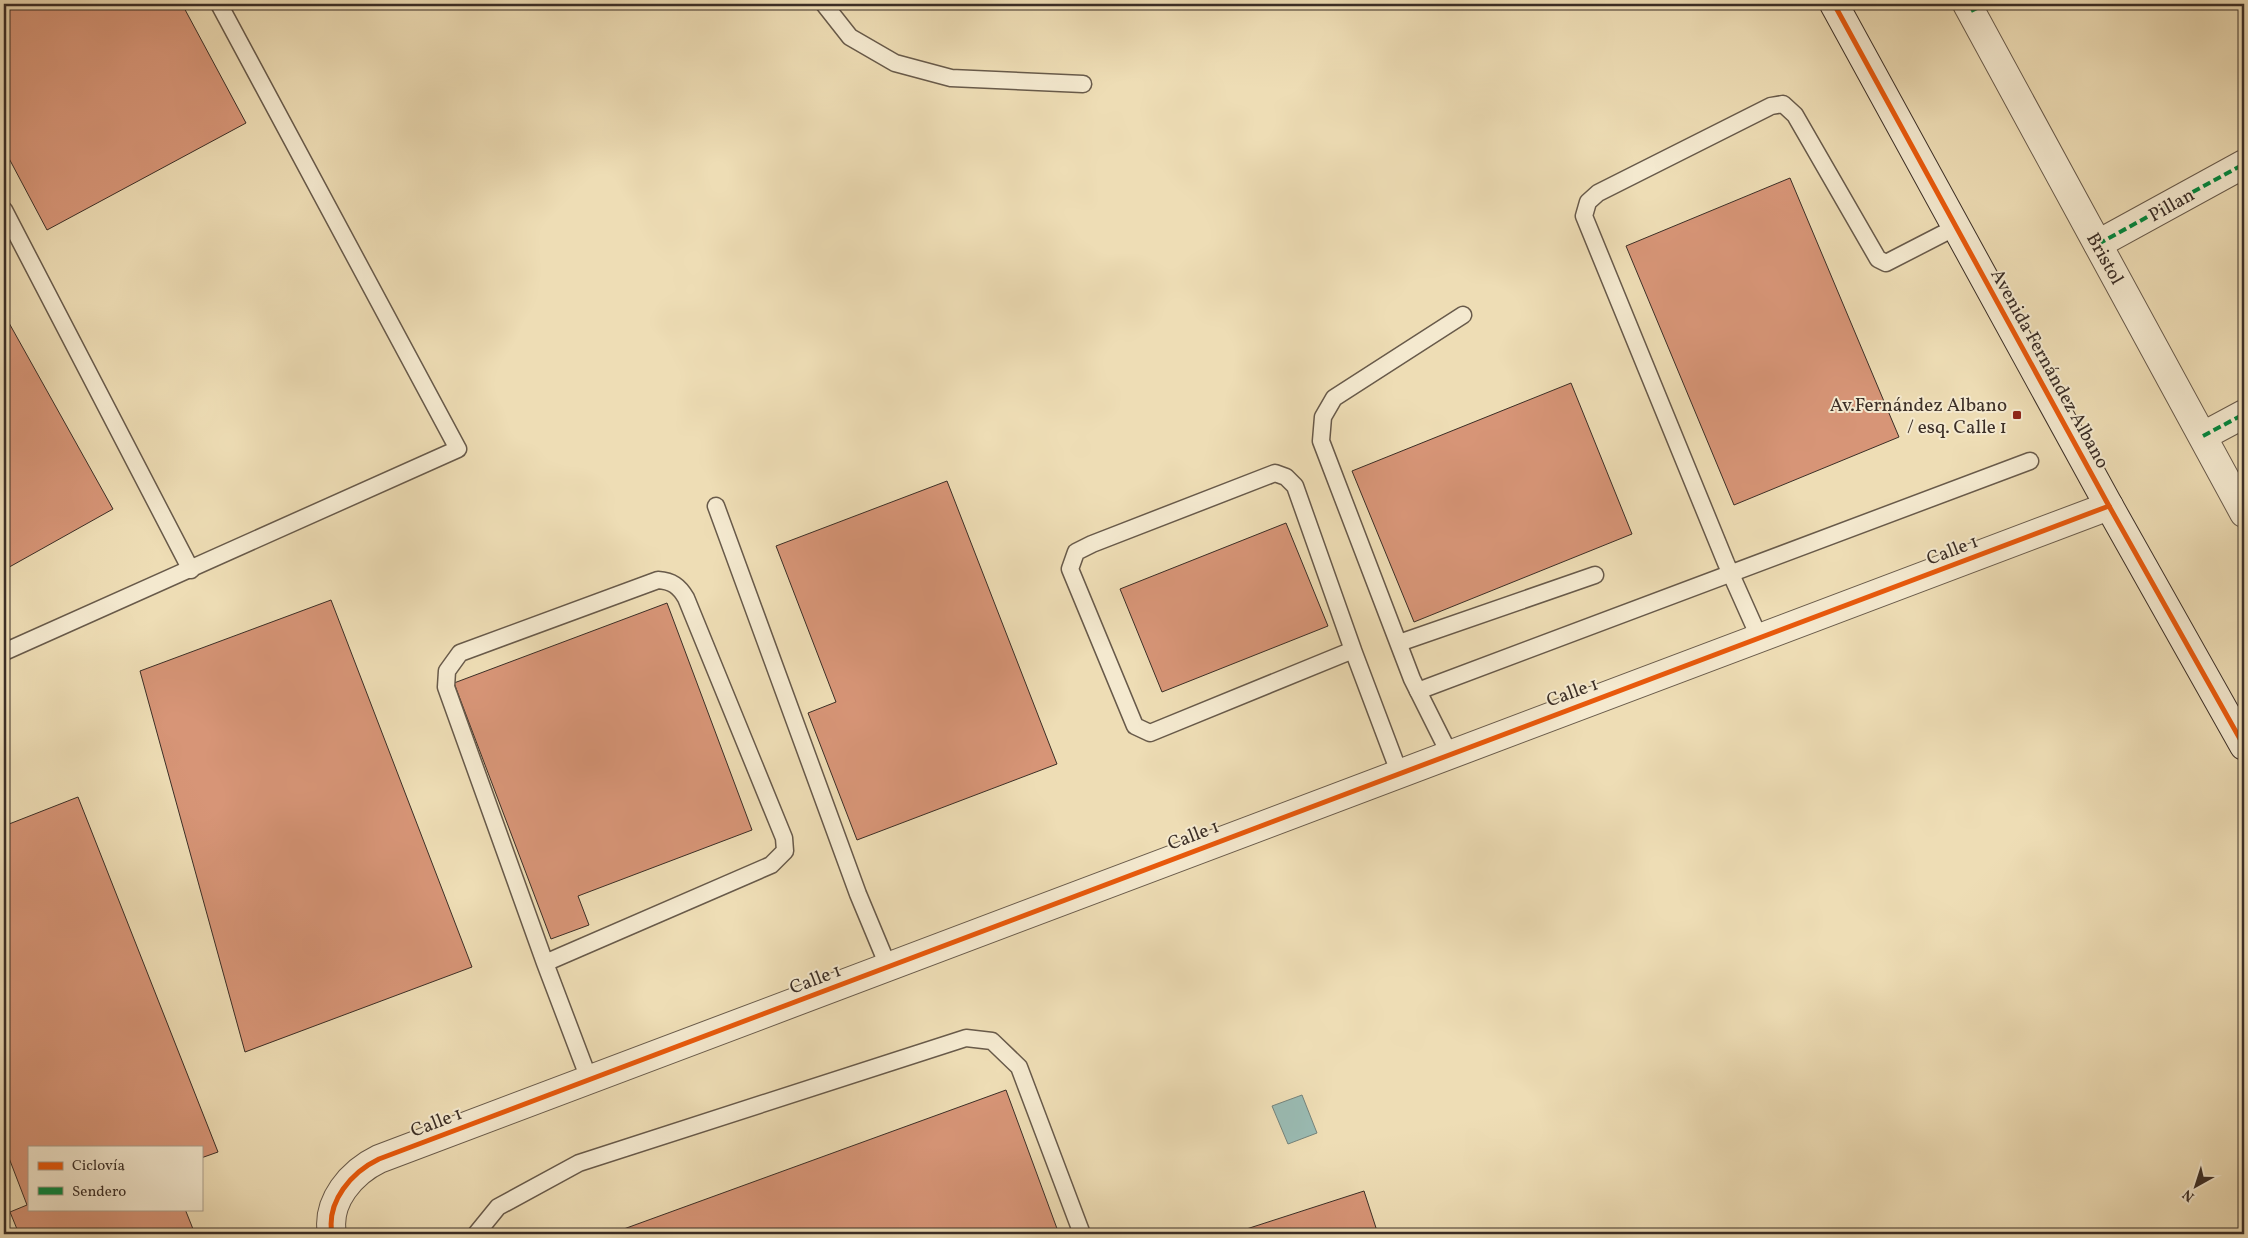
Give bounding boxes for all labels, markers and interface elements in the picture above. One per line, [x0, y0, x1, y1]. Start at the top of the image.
street label: Pillan [2144, 183, 2200, 229]
street label: Bristol [2079, 228, 2129, 290]
street label: Avenida Fernández Albano [1983, 265, 2115, 473]
place label: Av.Fernández Albano / esq. Calle 1 [1830, 393, 2007, 441]
marker: Av.Fernández Albano / esq. Calle 1 [2011, 409, 2023, 421]
street label: Calle 1 [1923, 529, 1982, 573]
street label: Calle 1 [1543, 672, 1602, 714]
street label: Calle 1 [1164, 814, 1223, 858]
street label: Calle 1 [786, 958, 845, 1002]
street label: Calle 1 [407, 1101, 466, 1145]
legend [28, 1146, 202, 1210]
text: Ciclovía [72, 1156, 125, 1177]
north arrow [2170, 1160, 2220, 1210]
text: Sendero [72, 1182, 126, 1203]
text: N [2179, 1184, 2199, 1206]

